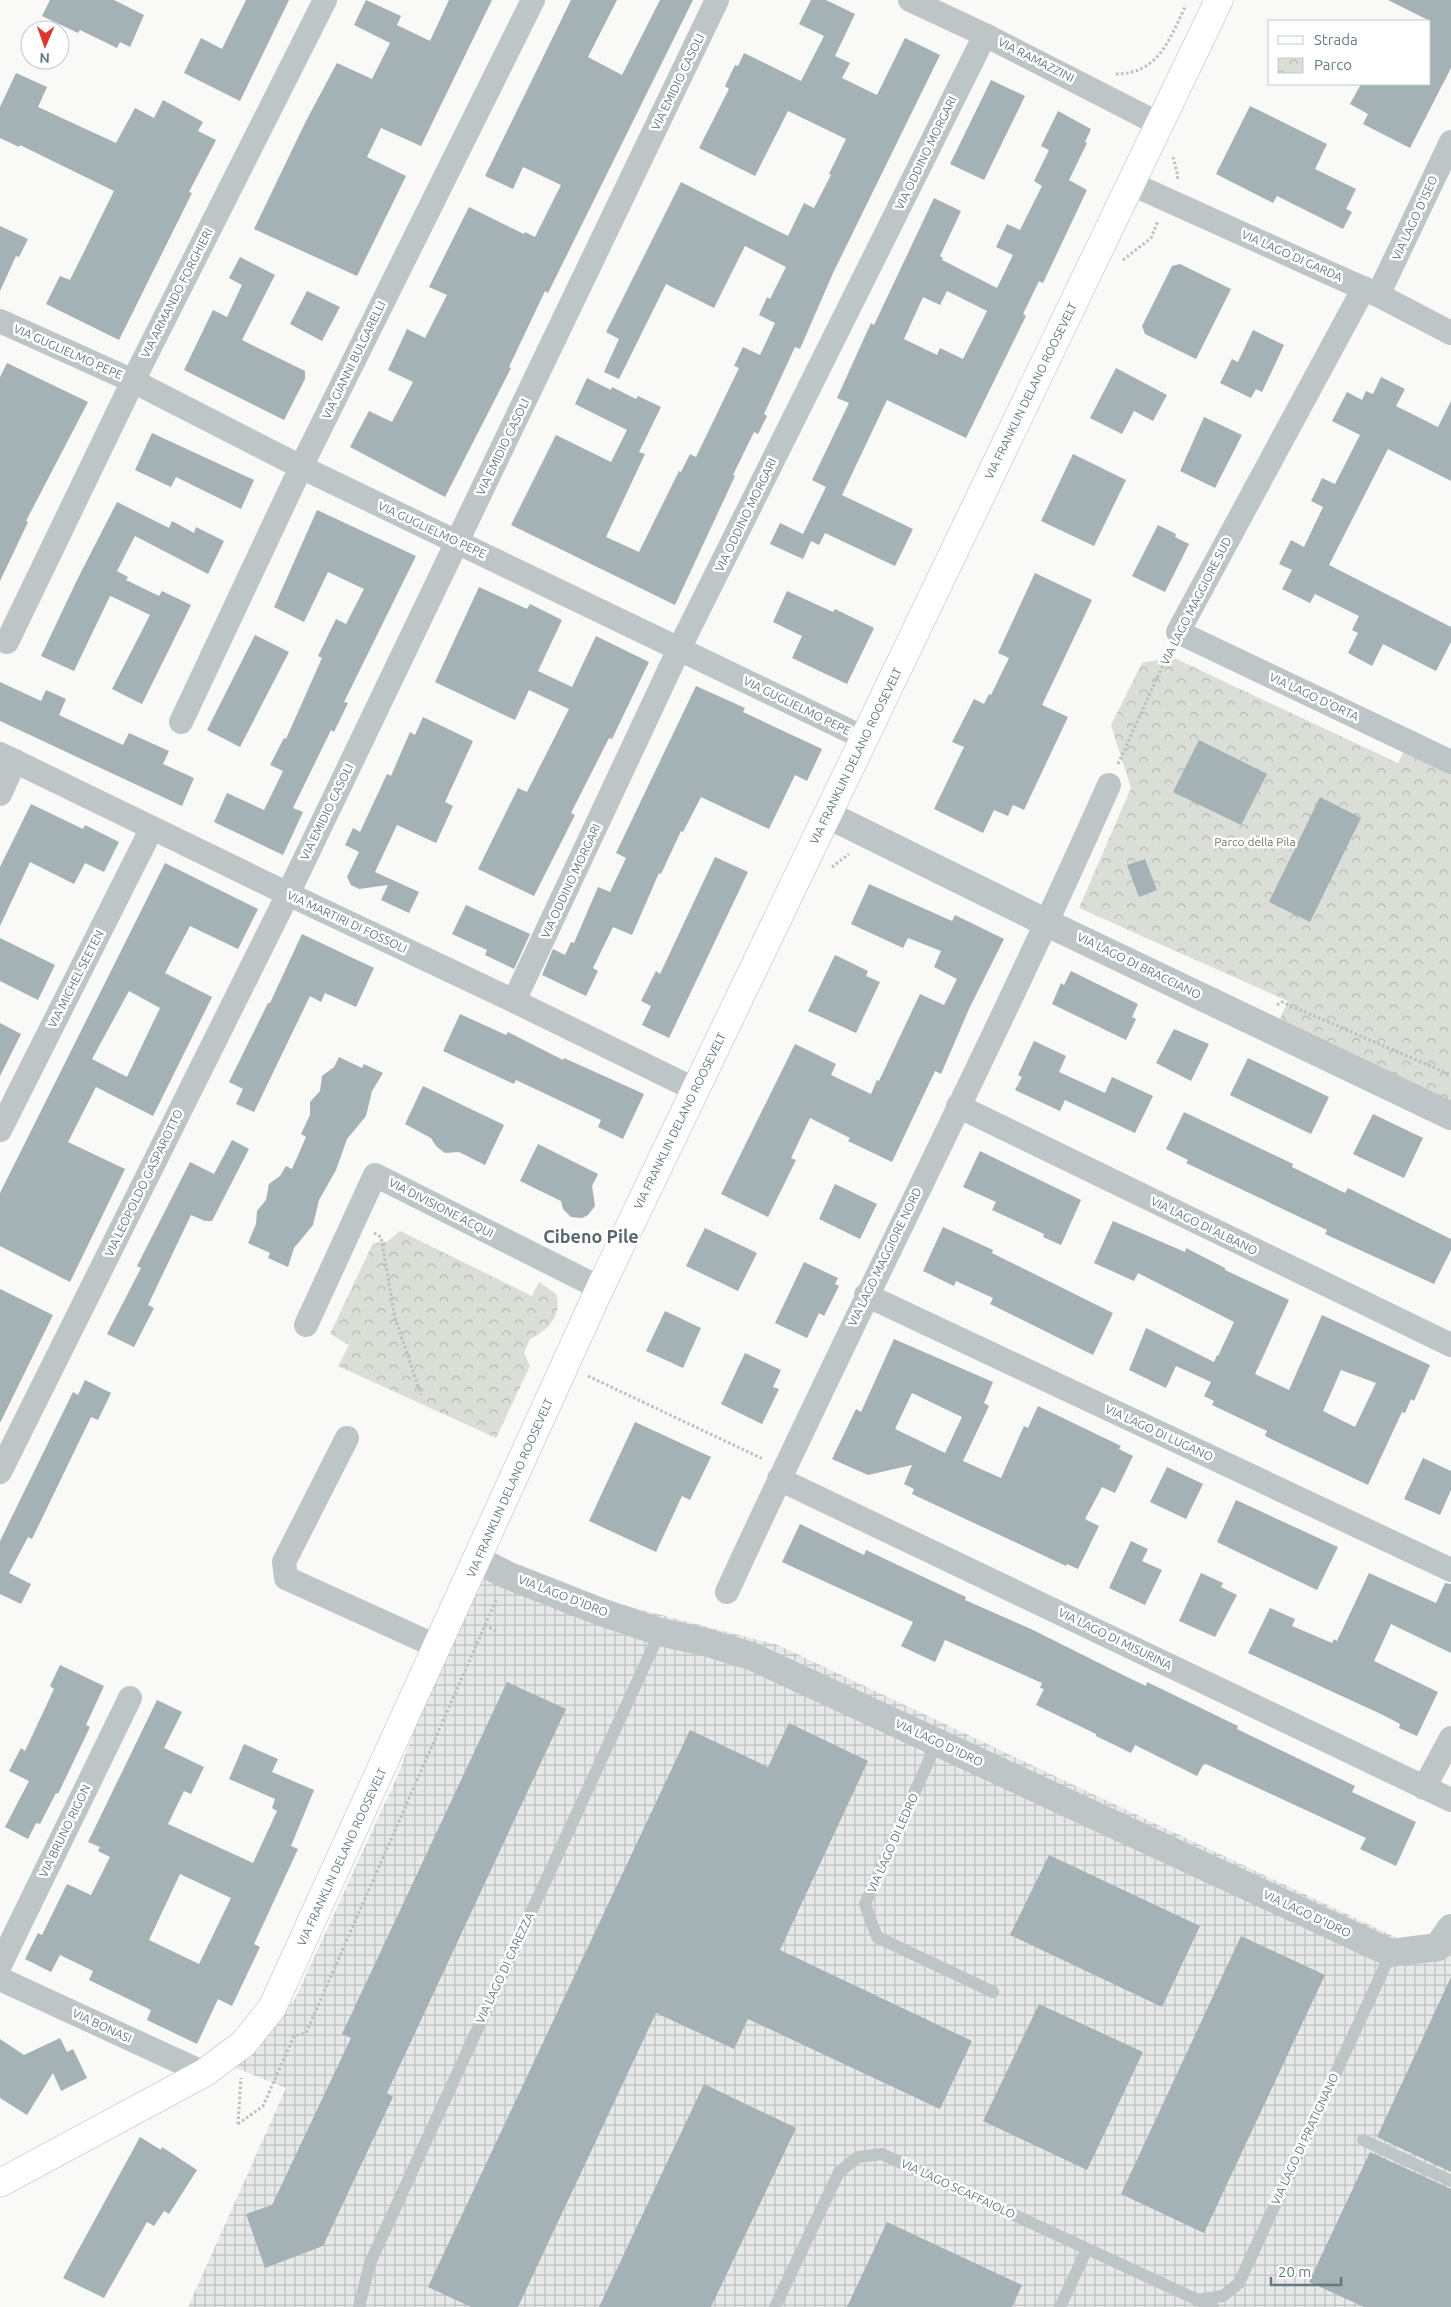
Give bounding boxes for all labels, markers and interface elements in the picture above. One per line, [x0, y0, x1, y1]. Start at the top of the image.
north arrow [20, 20, 70, 70]
legend [1268, 20, 1431, 85]
text: Strada [1314, 31, 1358, 48]
street label: VIA EMIDIO CASOLI [649, 32, 707, 132]
street label: VIA RAMAZZINI [996, 35, 1076, 84]
text: N [39, 50, 50, 66]
text: Parco [1314, 56, 1352, 73]
street label: VIA ODDINO MORGARI [892, 94, 959, 212]
street label: VIA LAGO D'ISEO [1389, 173, 1440, 262]
street label: VIA ARMANDO FORGHIERI [138, 226, 215, 360]
street label: VIA LAGO DI GARDA [1240, 227, 1345, 284]
street label: VIA GIANNI BULGARELLI [319, 299, 388, 421]
street label: VIA FRANKLIN DELANO ROOSEVELT [982, 300, 1079, 481]
street label: VIA GUGLIELMO PEPE [12, 322, 125, 382]
street label: VIA EMIDIO CASOLI [474, 397, 532, 497]
street label: VIA ODDINO MORGARI [712, 456, 779, 574]
street label: VIA GUGLIELMO PEPE [376, 499, 489, 560]
street label: VIA LAGO MAGGIORE SUD [1158, 535, 1234, 667]
street label: VIA FRANKLIN DELANO ROOSEVELT [807, 665, 904, 846]
street label: VIA LAGO D'ORTA [1267, 670, 1361, 723]
street label: VIA GUGLIELMO PEPE [741, 674, 853, 737]
street label: VIA EMIDIO CASOLI [298, 762, 356, 862]
street label: VIA ODDINO MORGARI [538, 822, 603, 940]
park label: Parco della Pila [1214, 835, 1296, 848]
street label: VIA MARTIRI DI FOSSOLI [285, 888, 409, 955]
street label: VIA MICHEL SEETEN [45, 928, 106, 1030]
street label: VIA LAGO DI BRACCIANO [1075, 930, 1203, 1001]
street label: VIA FRANKLIN DELANO ROOSEVELT [631, 1030, 728, 1211]
street label: VIA LEOPOLDO GASPAROTTO [102, 1107, 185, 1259]
street label: VIA DIVISIONE ACQUI [387, 1176, 496, 1240]
street label: VIA LAGO MAGGIORE NORD [845, 1185, 924, 1328]
street label: VIA LAGO DI ALBANO [1149, 1194, 1260, 1257]
district label: Cibeno Pile [543, 1226, 639, 1246]
street label: VIA FRANKLIN DELANO ROOSEVELT [464, 1396, 555, 1579]
street label: VIA LAGO DI LUGANO [1103, 1402, 1215, 1463]
street label: VIA LAGO D'IDRO [517, 1572, 610, 1619]
street label: VIA LAGO DI MISURINA [1056, 1605, 1174, 1672]
street label: VIA LAGO D'IDRO [893, 1717, 985, 1768]
street label: VIA FRANKLIN DELANO ROOSEVELT [295, 1766, 389, 1948]
street label: VIA BRUNO RIGON [36, 1782, 93, 1879]
street label: VIA LAGO DI LEDRO [865, 1791, 920, 1895]
street label: VIA LAGO D'IDRO [1261, 1888, 1353, 1939]
street label: VIA LAGO DI CAREZZA [473, 1910, 536, 2025]
street label: VIA BONASI [70, 2006, 134, 2045]
street label: VIA LAGO DI PRATIGNANO [1268, 2071, 1341, 2207]
street label: VIA LAGO SCAFFAIOLO [899, 2156, 1017, 2221]
scale bar [1271, 2254, 1341, 2286]
text: 20 m [1278, 2263, 1311, 2280]

